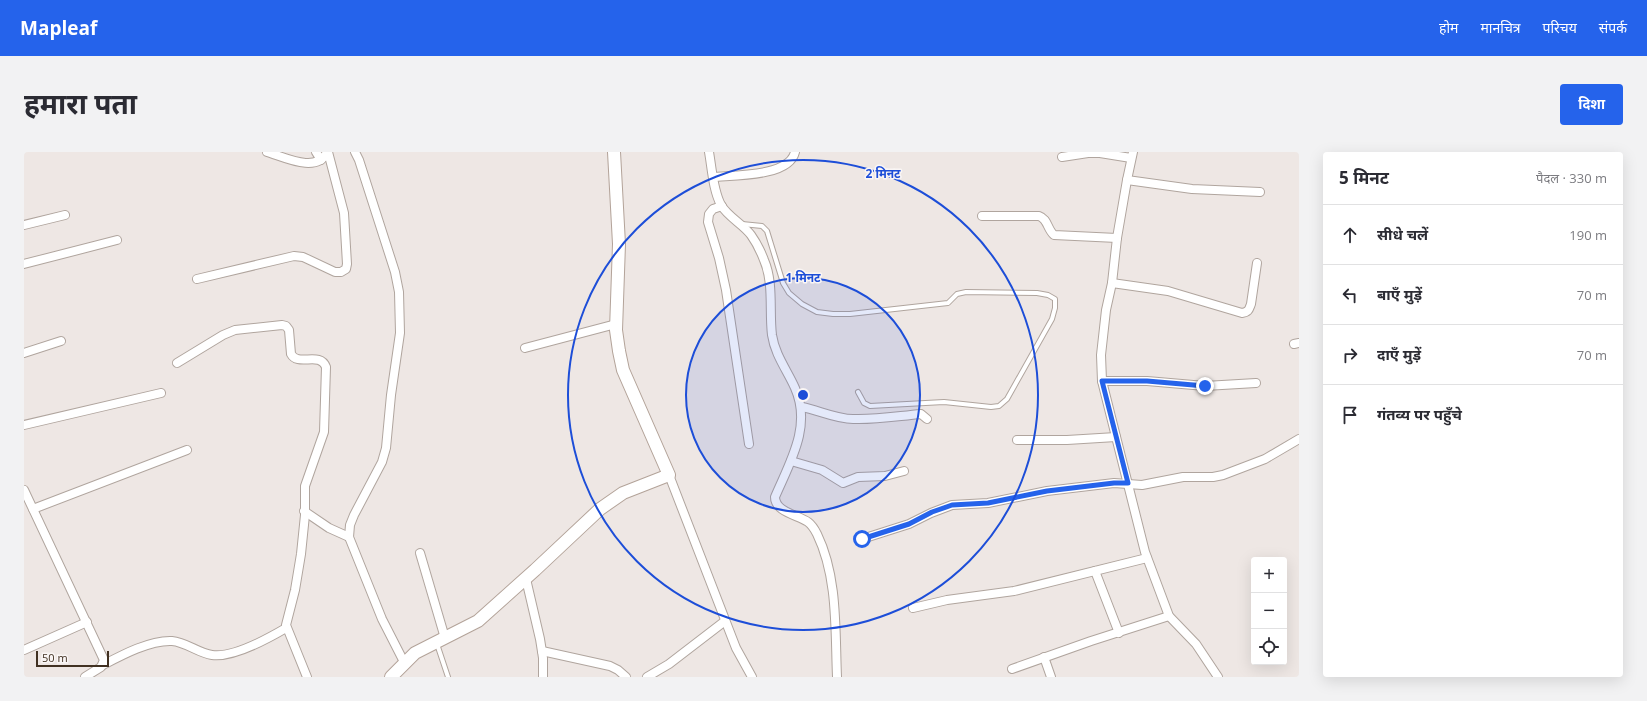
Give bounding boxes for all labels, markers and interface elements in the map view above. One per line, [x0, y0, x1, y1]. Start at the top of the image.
text: Mapleaf [20, 15, 97, 41]
text: होम [1439, 18, 1458, 37]
text: मानचित्र [1480, 18, 1521, 37]
text: परिचय [1543, 18, 1577, 37]
text: संपर्क [1599, 18, 1627, 37]
text: हमारा पता [24, 84, 137, 122]
button: दिशा [1560, 84, 1623, 125]
text: 2 मिनट [865, 165, 901, 182]
text: 5 मिनट [1339, 166, 1389, 189]
text: पैदल · 330 m [1536, 169, 1607, 187]
icon: ahead [1339, 224, 1361, 246]
text: सीधे चलें [1377, 224, 1428, 244]
text: 190 m [1569, 226, 1607, 244]
text: 1 मिनट [785, 269, 821, 286]
icon: left [1339, 284, 1361, 306]
text: बाएँ मुड़ें [1377, 284, 1422, 304]
text: 70 m [1577, 286, 1607, 304]
icon: right [1339, 344, 1361, 366]
text: दाएँ मुड़ें [1377, 344, 1421, 364]
text: 70 m [1577, 346, 1607, 364]
route end [1196, 377, 1214, 395]
centre of rings [796, 388, 810, 402]
icon: arrive [1339, 404, 1361, 426]
text: गंतव्य पर पहुँचे [1377, 404, 1462, 424]
route start [853, 530, 871, 548]
map controls [1251, 557, 1287, 665]
button: + [1251, 557, 1287, 593]
button: − [1251, 593, 1287, 629]
button: locate [1251, 629, 1287, 665]
scale bar [36, 649, 109, 668]
text: 50 m [42, 650, 68, 665]

